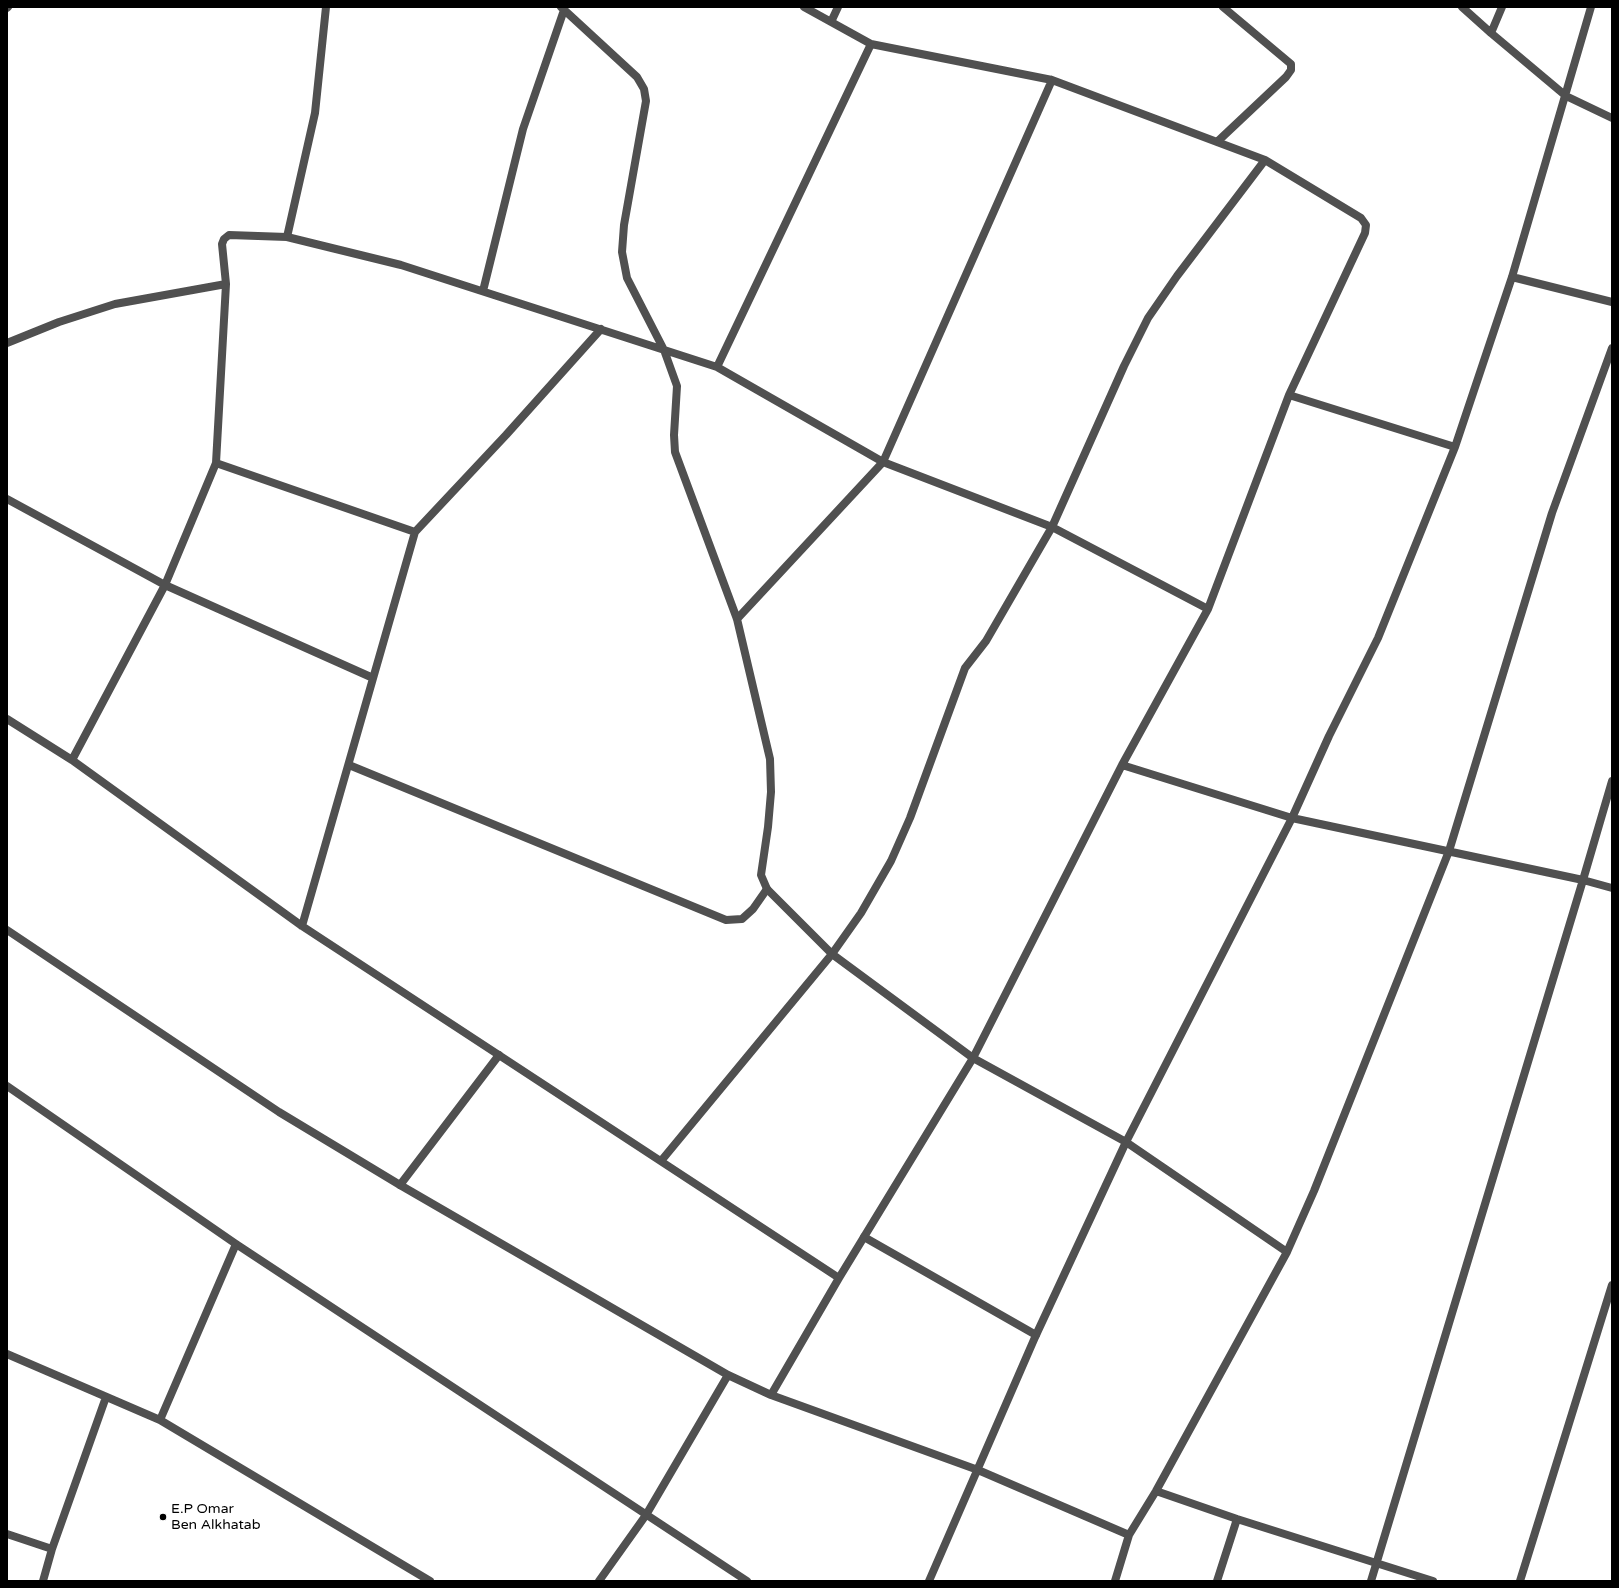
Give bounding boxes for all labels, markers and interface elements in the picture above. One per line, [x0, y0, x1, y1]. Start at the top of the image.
place label: E.P Omar Ben Alkhatab [171, 1501, 260, 1534]
marker: E.P Omar Ben Alkhatab [158, 1512, 168, 1522]

